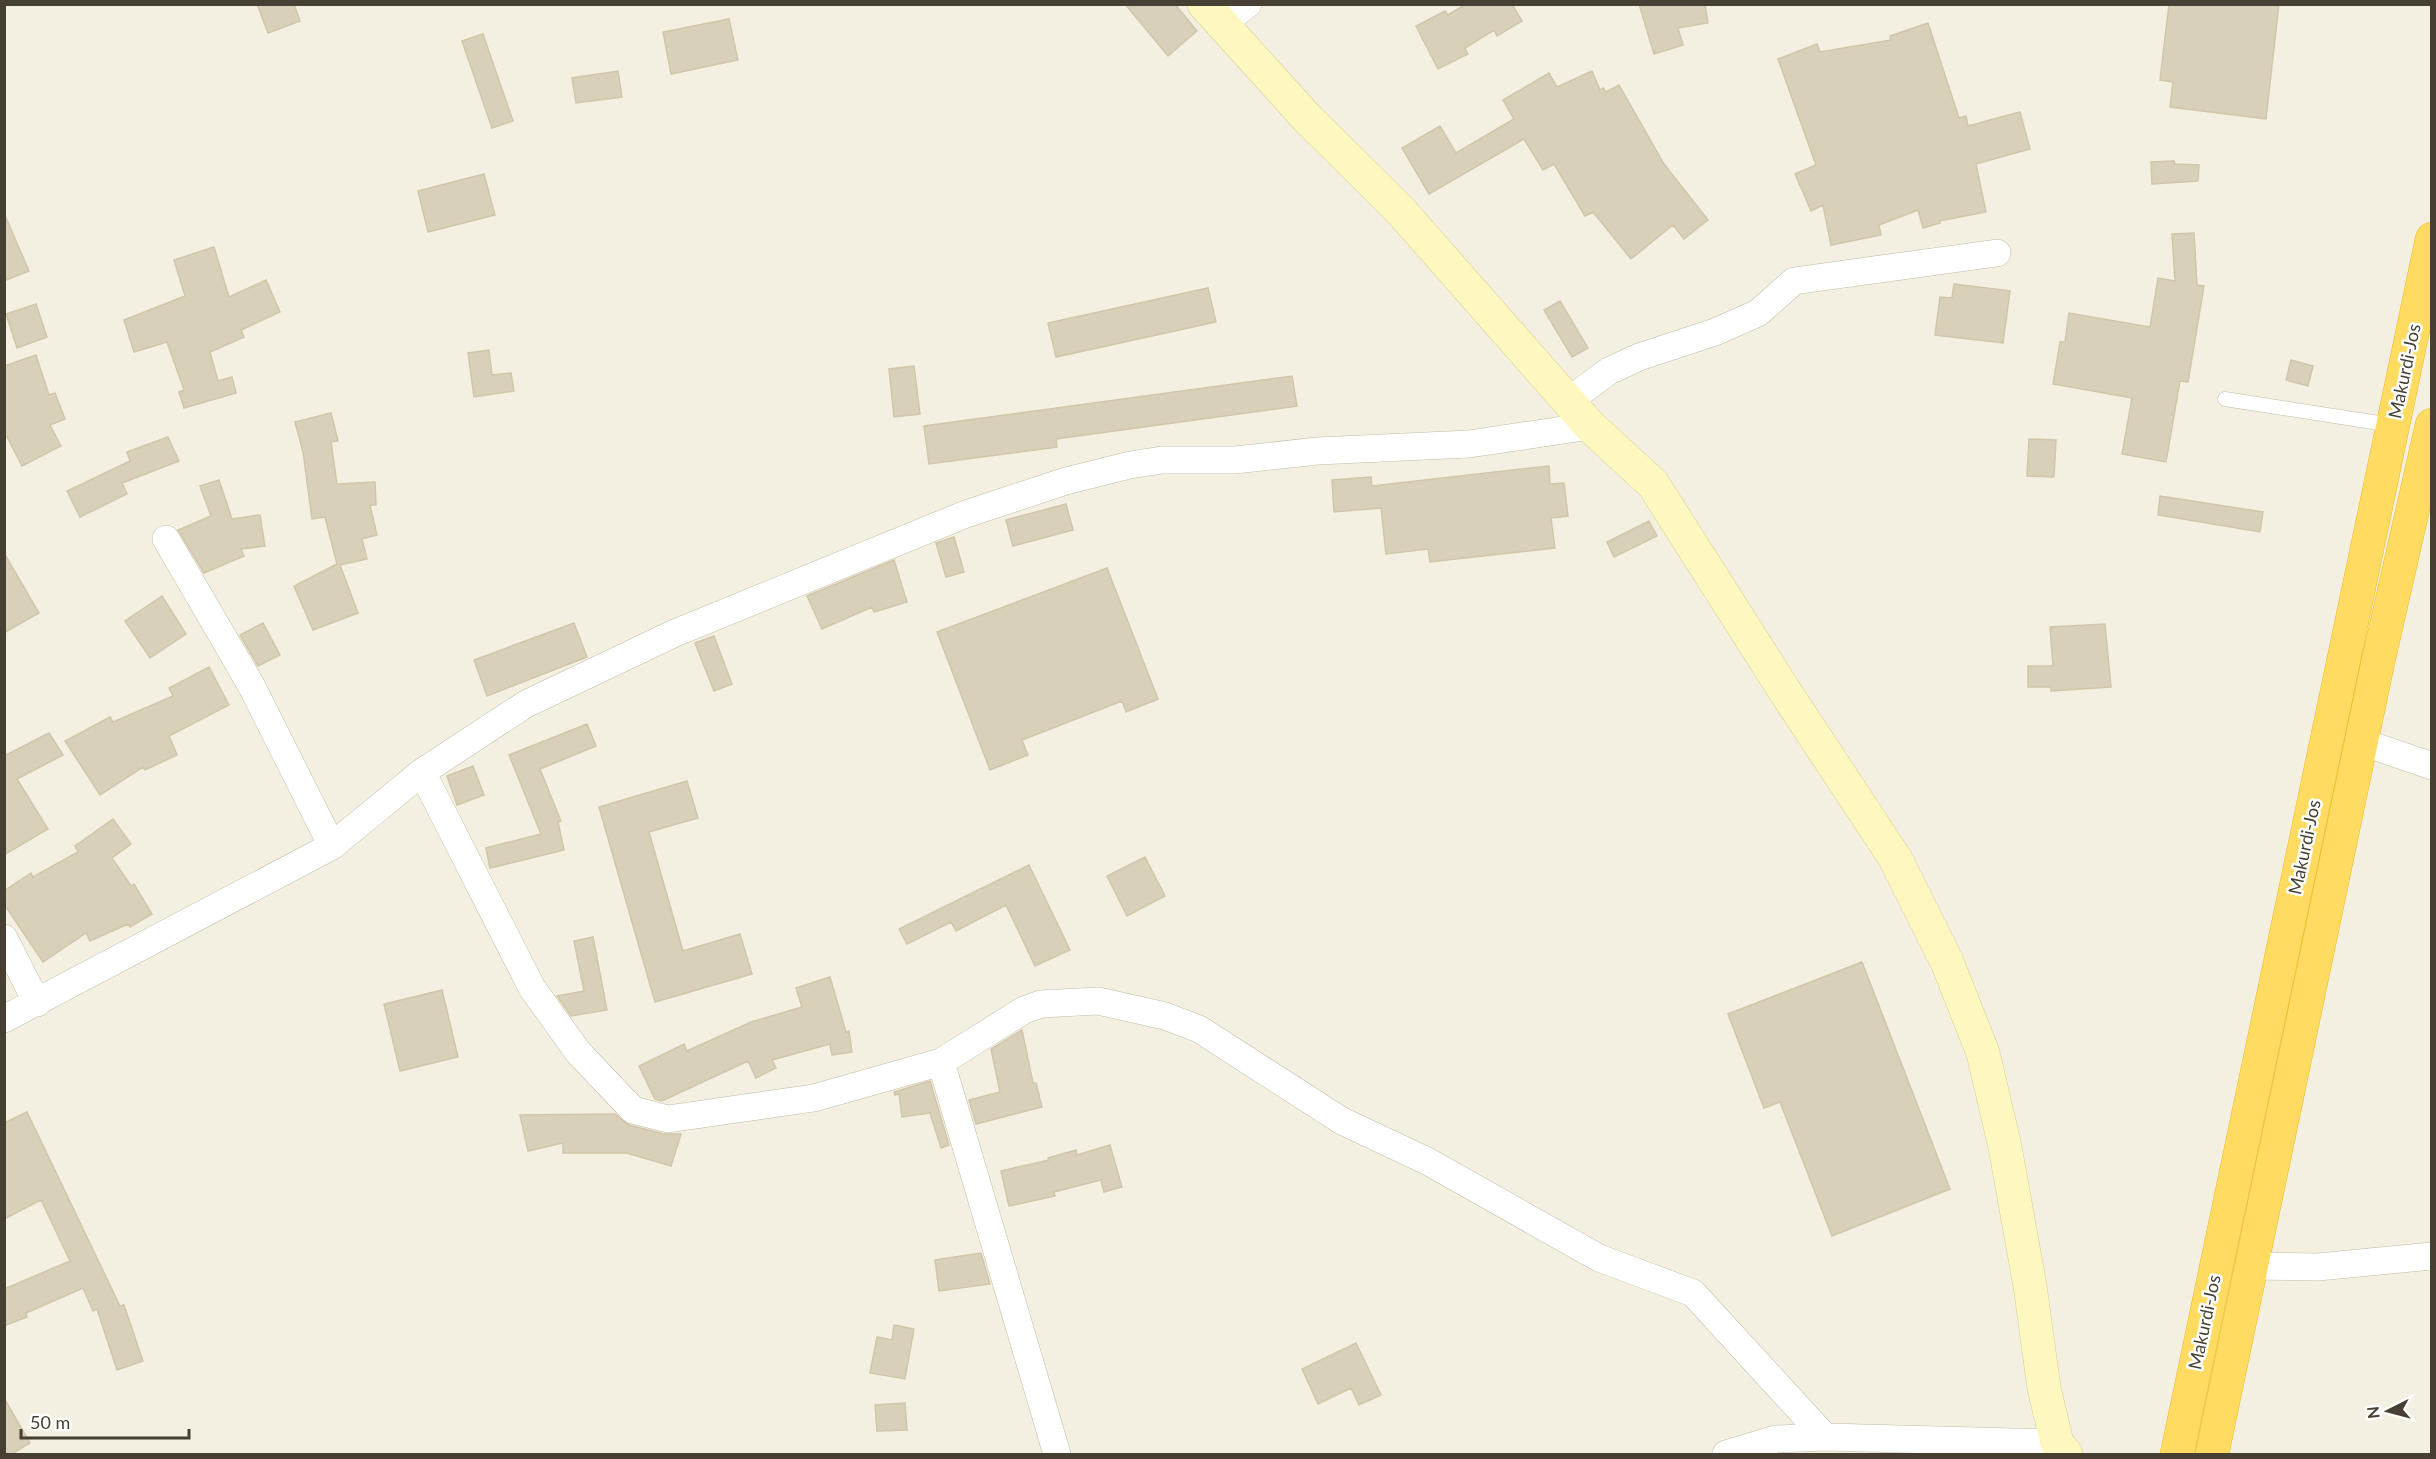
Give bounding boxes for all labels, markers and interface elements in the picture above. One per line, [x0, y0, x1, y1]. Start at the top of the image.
street label: Makurdi-Jos [2383, 321, 2425, 420]
street label: Makurdi-Jos [2283, 797, 2325, 896]
street label: Makurdi-Jos [2183, 1272, 2225, 1371]
north arrow [2358, 1381, 2418, 1441]
scale bar [21, 1402, 189, 1440]
text: N [2362, 1405, 2383, 1420]
text: 50 m [30, 1411, 70, 1433]

